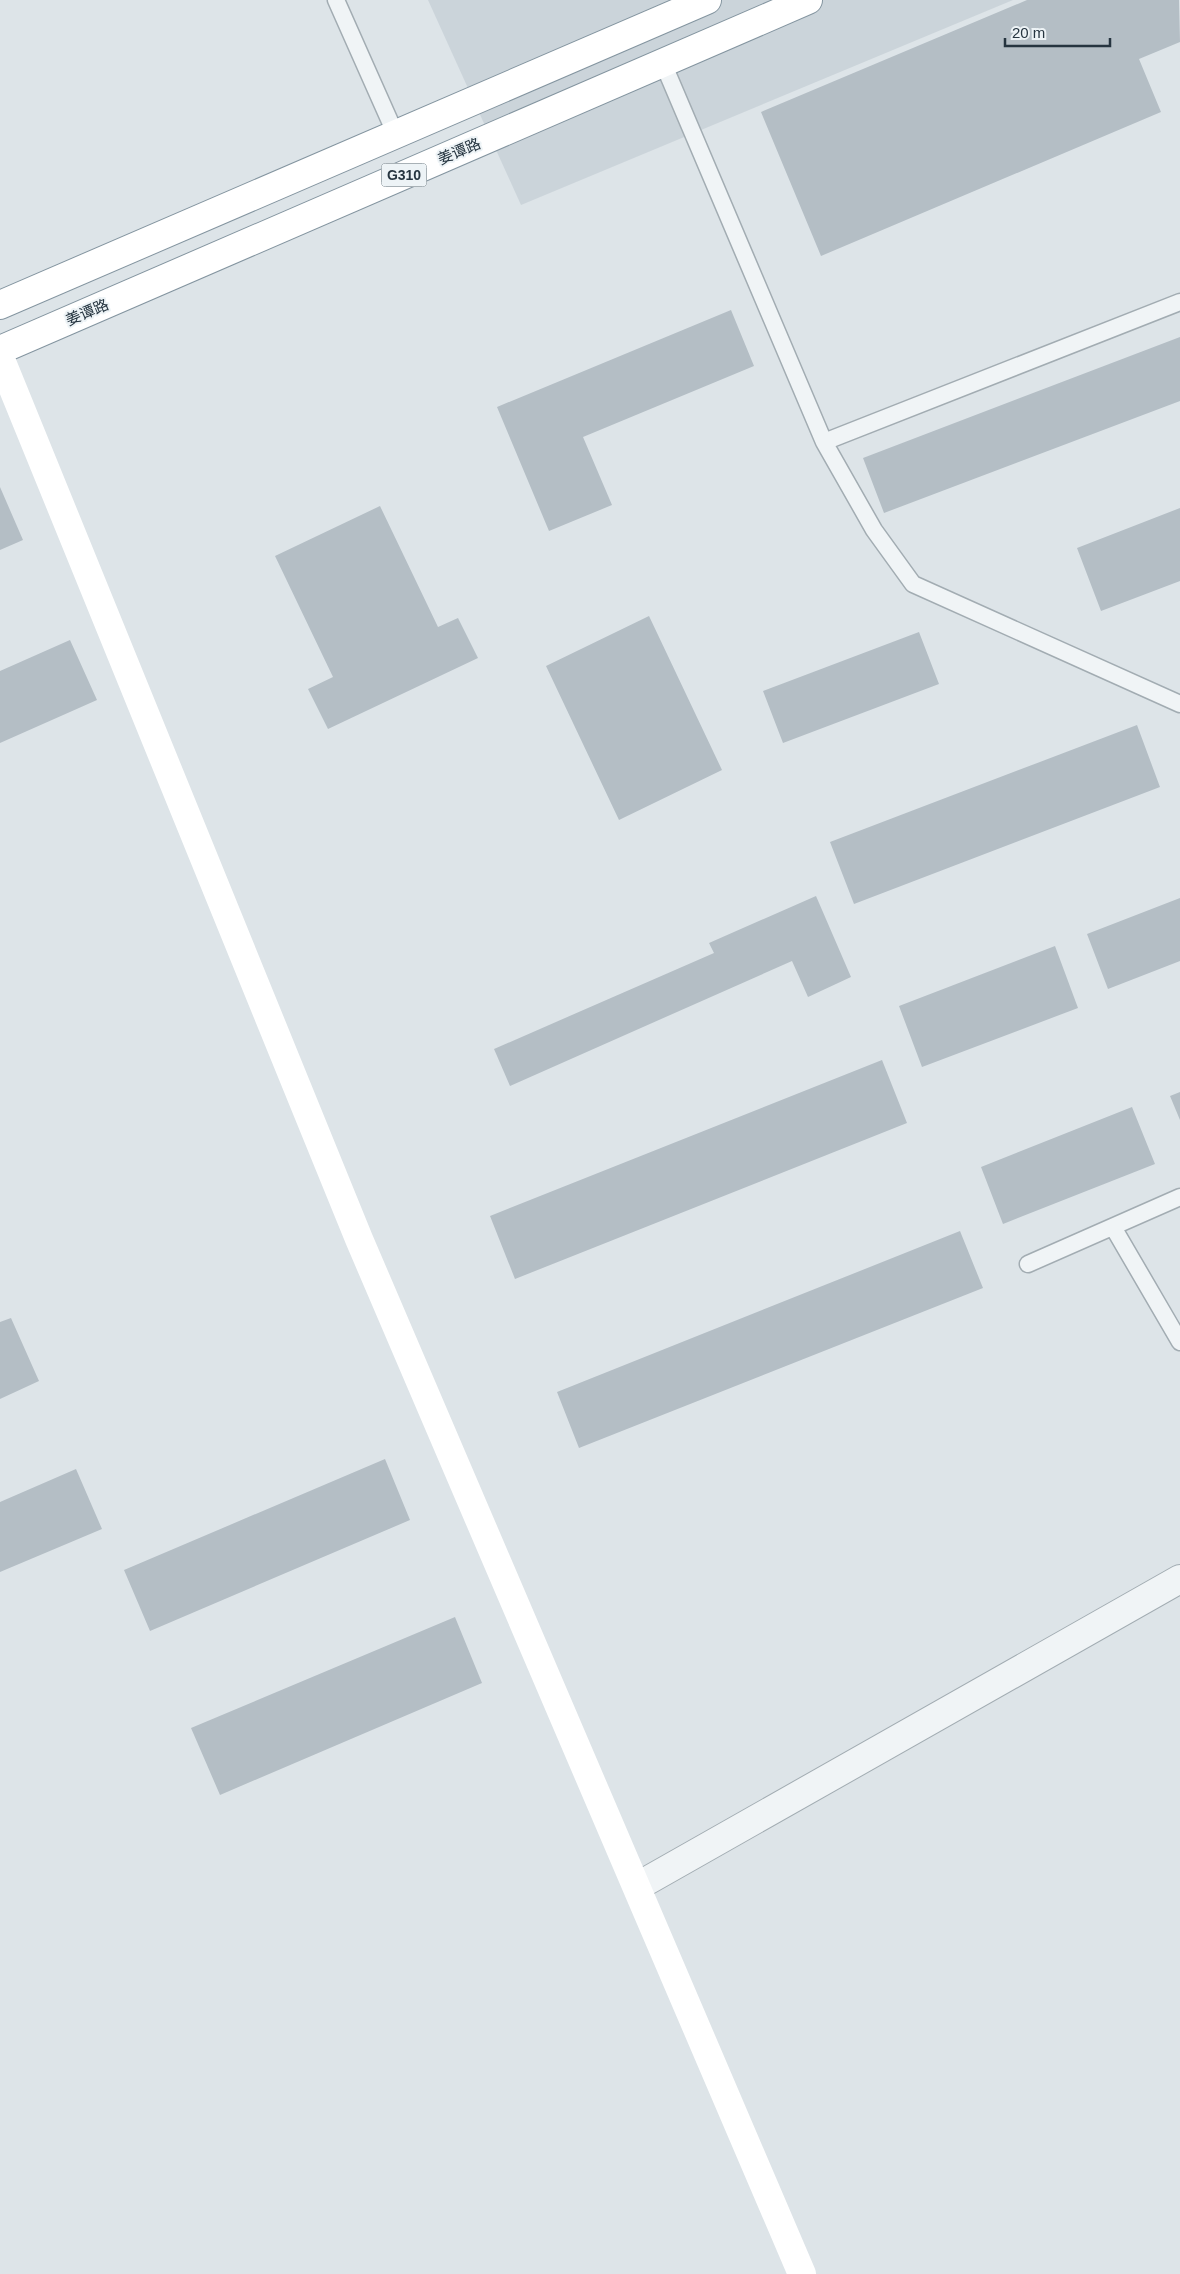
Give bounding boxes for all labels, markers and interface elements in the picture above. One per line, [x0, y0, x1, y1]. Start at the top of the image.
scale bar [1005, 15, 1110, 47]
text: 20 m [1012, 24, 1045, 41]
street label: 姜谭路 [435, 134, 483, 168]
road number: G310 [382, 164, 426, 186]
street label: 姜谭路 [63, 295, 111, 329]

